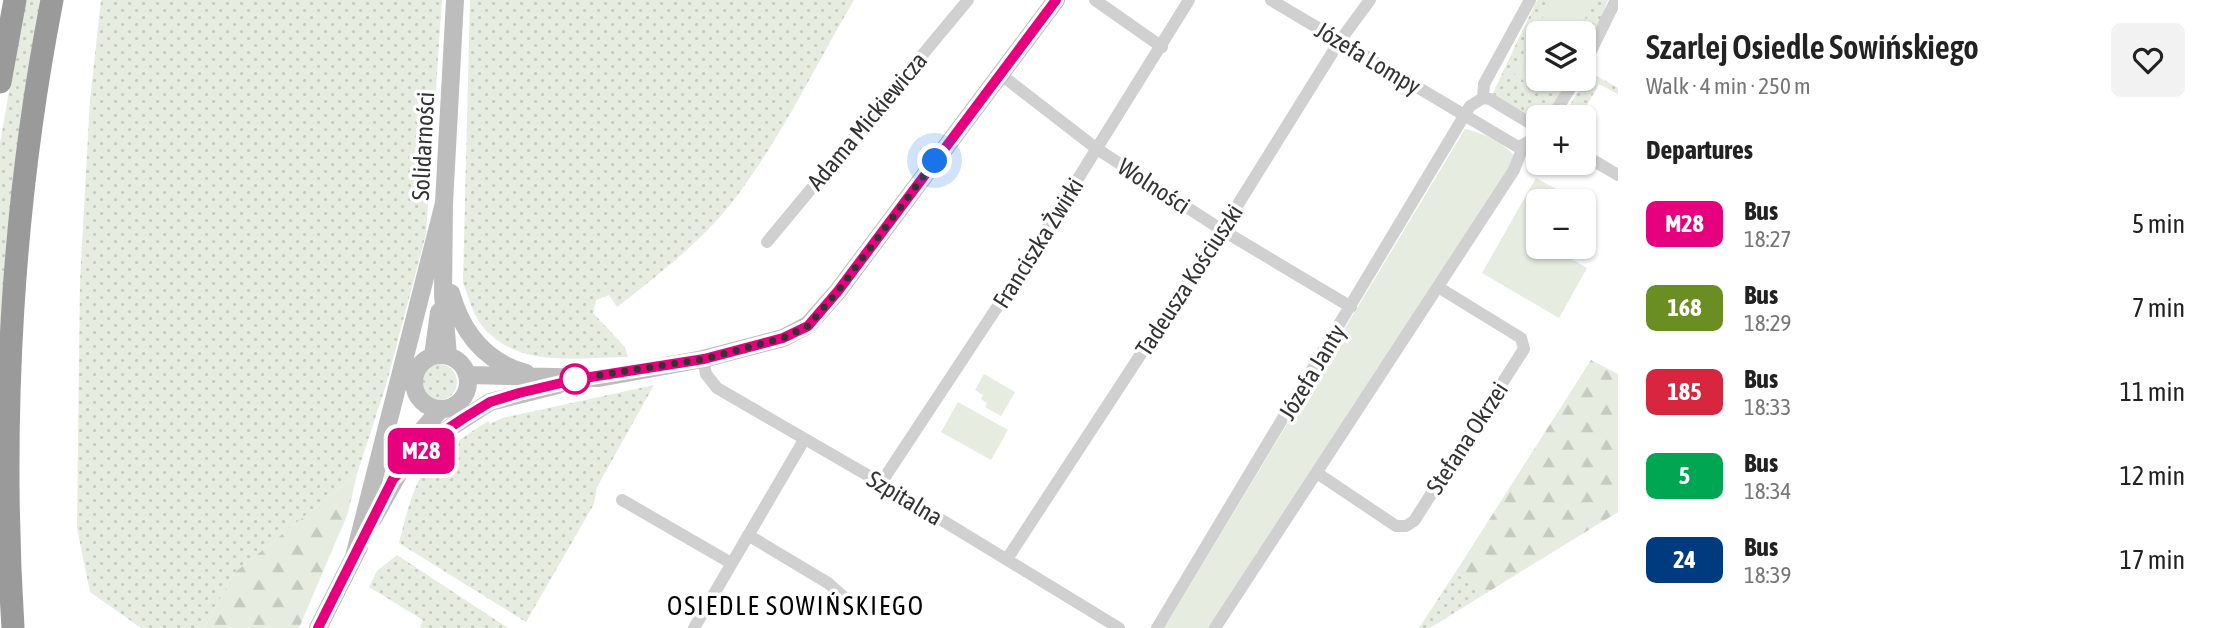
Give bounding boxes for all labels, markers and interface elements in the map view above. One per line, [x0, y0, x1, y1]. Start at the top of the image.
street label: Józefa Lompy [1310, 16, 1426, 100]
map controls [1526, 21, 1596, 259]
button: layers [1526, 21, 1596, 91]
button: heart [2111, 23, 2185, 97]
text: Szarlej Osiedle Sowińskiego [1646, 28, 1979, 66]
street label: Adama Mickiewicza [802, 47, 932, 195]
text: Walk · 4 min · 250 m [1646, 73, 1810, 99]
street label: Solidarności [407, 91, 439, 201]
button: + [1526, 105, 1596, 175]
text: Departures [1646, 135, 1753, 165]
your location [917, 143, 952, 178]
street label: Wolności [1113, 153, 1195, 219]
street label: Franciszka Żwirki [987, 173, 1089, 313]
button: − [1526, 189, 1596, 259]
text: Bus [1744, 196, 1778, 226]
street label: Tadeusza Kościuszki [1130, 199, 1248, 361]
text: 5 min [2132, 209, 2185, 239]
text: M28 [1665, 210, 1704, 237]
text: 18:27 [1744, 226, 1791, 252]
text: Bus [1744, 280, 1778, 310]
text: 7 min [2132, 293, 2185, 323]
text: 168 [1668, 294, 1701, 321]
text: 18:29 [1744, 310, 1791, 336]
street label: Józefa Janty [1273, 319, 1351, 425]
unlabelled marker [560, 364, 590, 394]
text: Bus [1744, 364, 1778, 394]
street label: Stefana Okrzei [1421, 377, 1513, 499]
text: 11 min [2120, 377, 2185, 407]
text: 185 [1668, 378, 1701, 405]
text: 18:33 [1744, 394, 1791, 420]
line badge: M28 [381, 428, 461, 474]
text: M28 [402, 437, 440, 464]
text: Bus [1744, 448, 1778, 478]
text: 12 min [2120, 461, 2185, 491]
text: 5 [1679, 462, 1690, 489]
street label: Szpitalna [863, 465, 947, 531]
text: 18:34 [1744, 478, 1791, 504]
text: Bus [1744, 532, 1778, 562]
text: 17 min [2120, 545, 2185, 575]
text: 24 [1673, 546, 1696, 573]
text: 18:39 [1744, 562, 1791, 588]
district label: OSIEDLE SOWIŃSKIEGO [667, 591, 925, 621]

